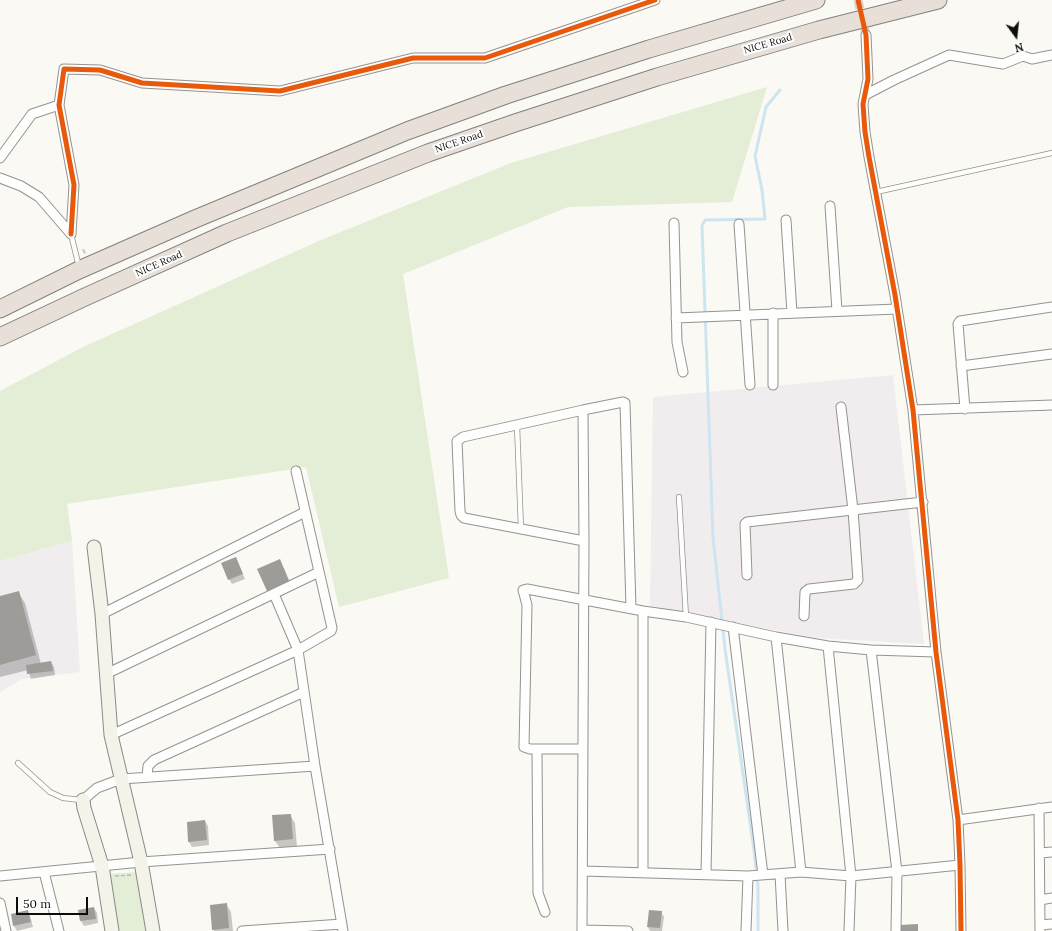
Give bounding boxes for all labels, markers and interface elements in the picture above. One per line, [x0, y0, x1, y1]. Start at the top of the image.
north arrow [996, 16, 1036, 56]
street label: NICE Road [742, 31, 794, 57]
text: N [1013, 40, 1025, 55]
street label: NICE Road [433, 128, 485, 156]
street label: NICE Road [134, 248, 184, 280]
scale bar [18, 889, 90, 915]
text: 50 m [23, 896, 51, 911]

